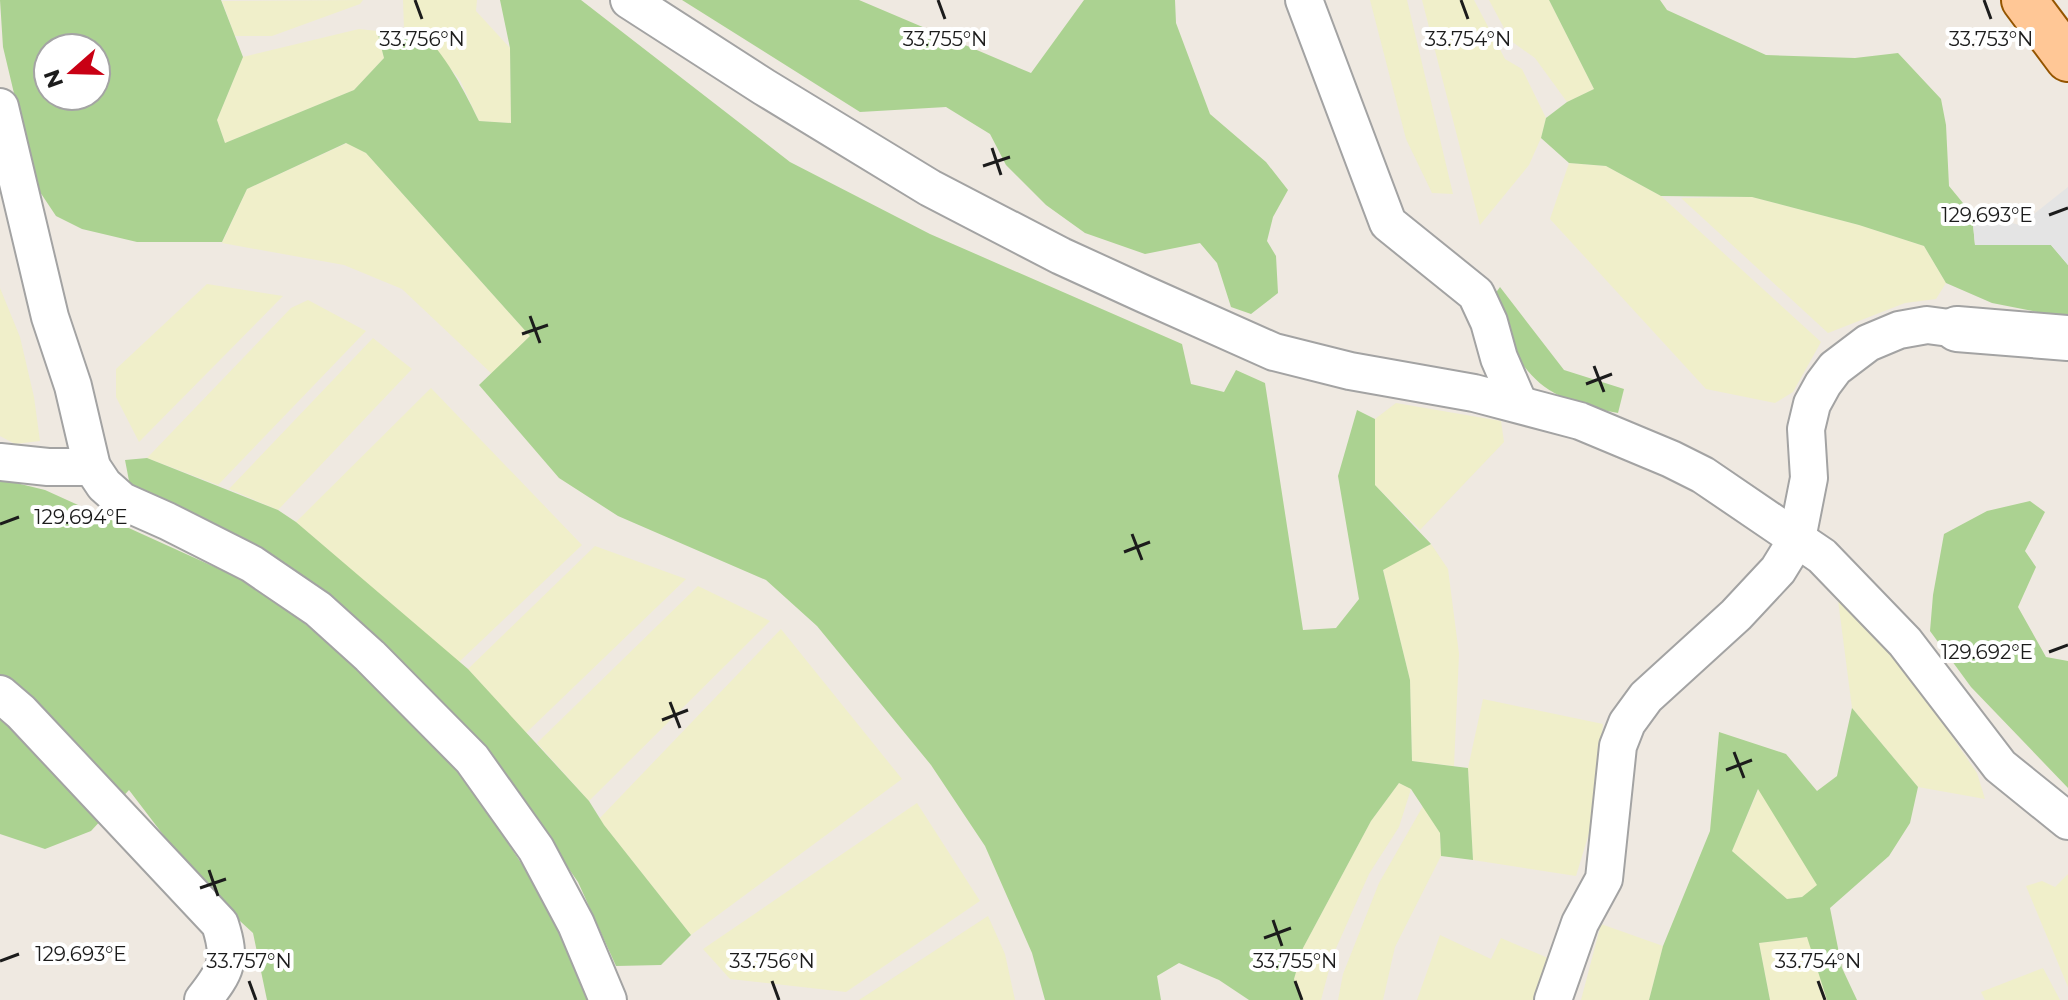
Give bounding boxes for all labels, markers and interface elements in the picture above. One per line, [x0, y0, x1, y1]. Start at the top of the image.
text: 33.756°N [379, 27, 465, 51]
text: 33.755°N [903, 27, 987, 51]
text: 33.754°N [1425, 27, 1511, 51]
text: 33.753°N [1949, 27, 2033, 51]
north arrow [32, 32, 112, 112]
text: N [38, 66, 69, 92]
text: 129.693°E [1941, 203, 2033, 227]
text: 129.694°E [34, 505, 128, 529]
text: 129.692°E [1941, 640, 2033, 664]
text: 129.693°E [35, 942, 127, 966]
text: 33.757°N [206, 949, 292, 973]
text: 33.756°N [729, 949, 815, 973]
text: 33.755°N [1253, 949, 1337, 973]
text: 33.754°N [1775, 949, 1861, 973]

